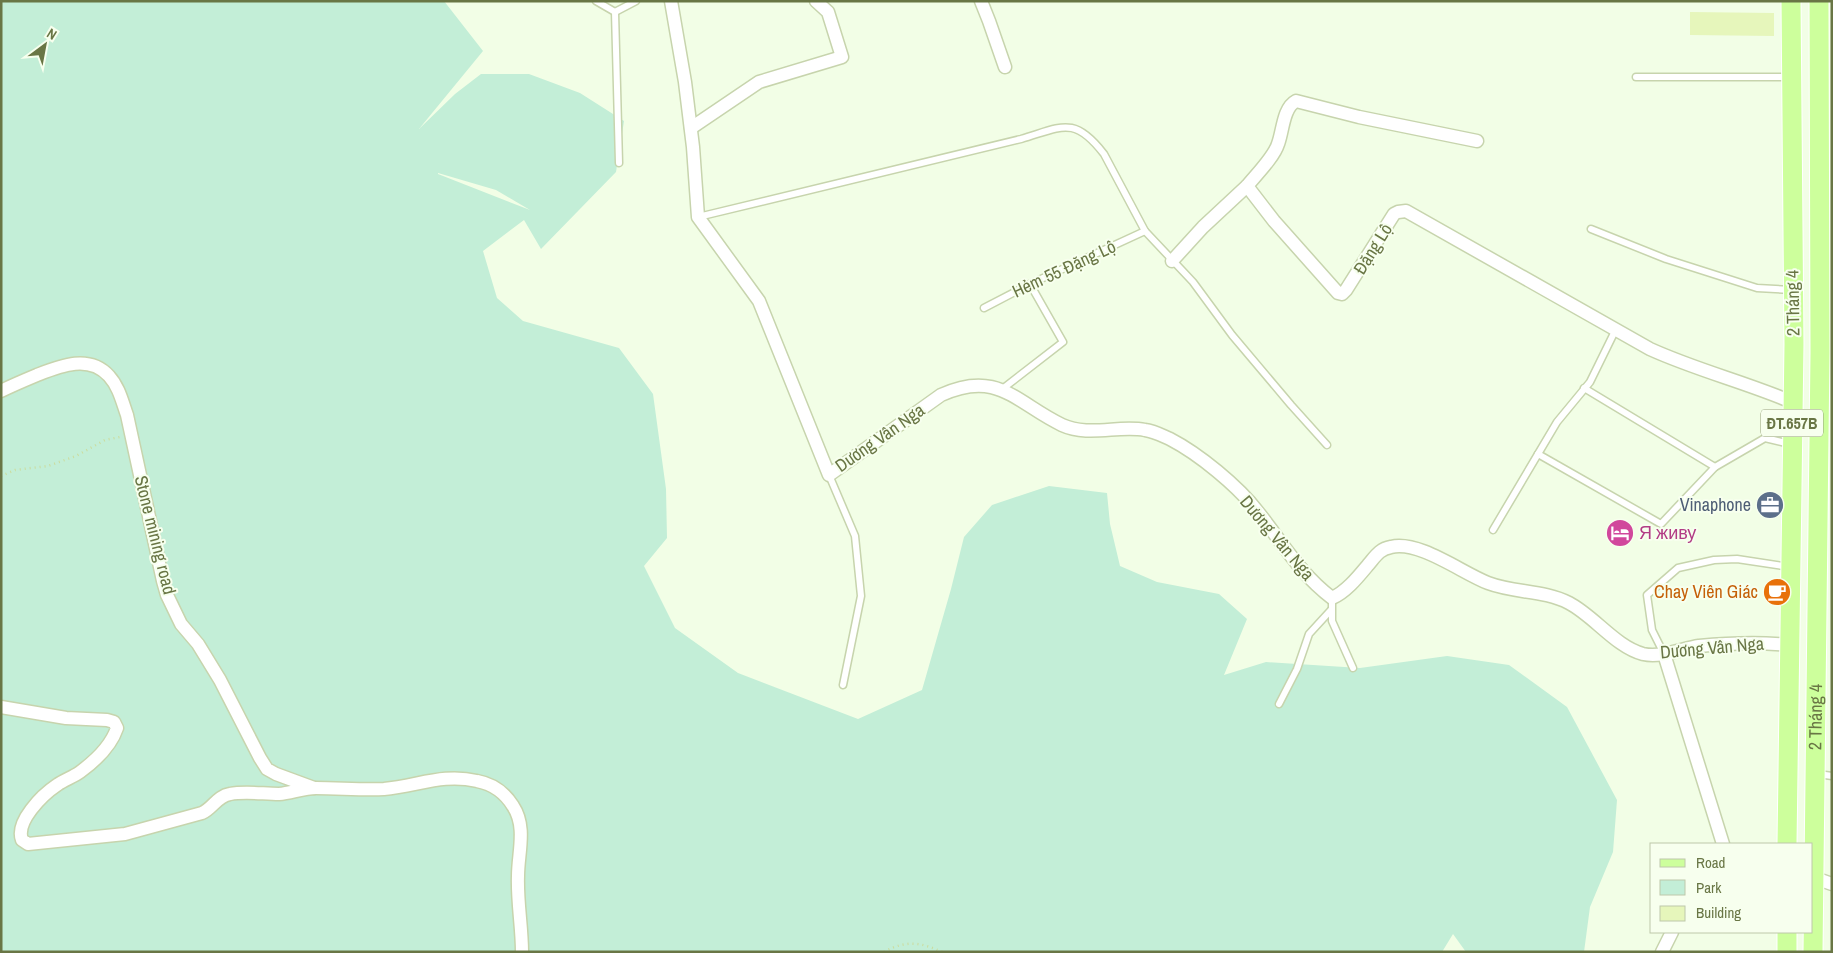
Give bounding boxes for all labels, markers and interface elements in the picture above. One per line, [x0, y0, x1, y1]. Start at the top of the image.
north arrow [20, 20, 70, 70]
text: N [44, 24, 60, 44]
street label: Đặng Lộ [1347, 218, 1398, 279]
street label: Hẻm 55 Đặng Lộ [1008, 234, 1120, 303]
street label: 2 Tháng 4 [1779, 270, 1806, 336]
street label: Dương Vân Nga [830, 398, 929, 478]
road number: ĐT.657B [1761, 409, 1823, 436]
street label: Stone mining road [129, 473, 182, 597]
street label: Dương Vân Nga [1234, 490, 1320, 586]
office icon: Vinaphone [1755, 490, 1785, 520]
place label: Vinaphone [1680, 492, 1751, 517]
hotel icon: Я живу [1605, 518, 1635, 548]
place label: Я живу [1639, 520, 1696, 545]
cafe icon: Chay Viên Giác [1762, 577, 1792, 607]
place label: Chay Viên Giác [1654, 579, 1758, 604]
street label: Dương Vân Nga [1659, 631, 1765, 664]
street label: 2 Tháng 4 [1802, 684, 1828, 750]
legend [1650, 843, 1813, 933]
text: Road [1696, 852, 1725, 873]
text: Park [1696, 877, 1722, 898]
text: Building [1696, 902, 1741, 923]

